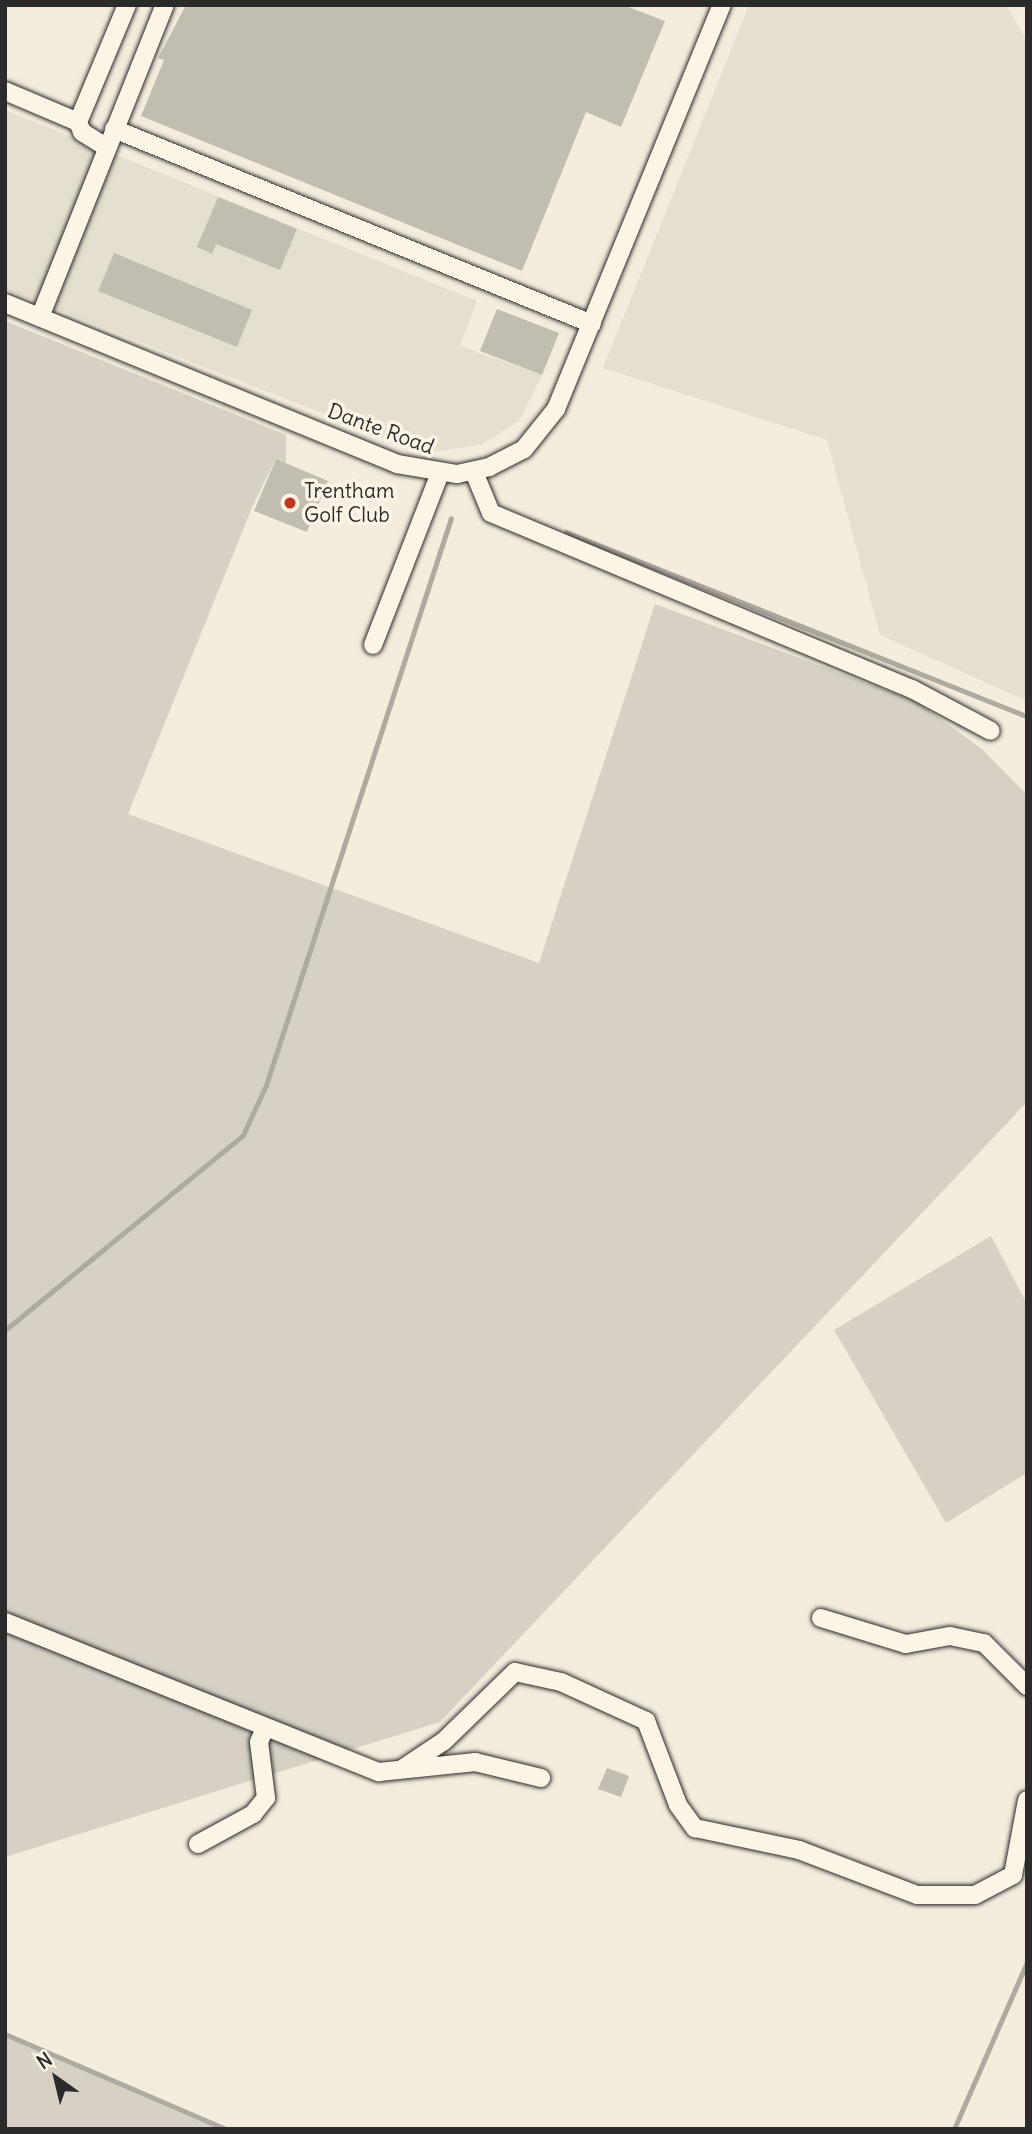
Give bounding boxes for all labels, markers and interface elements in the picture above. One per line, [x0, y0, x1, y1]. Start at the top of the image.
street label: Dante Road [324, 398, 438, 460]
place label: Trentham Golf Club [304, 478, 394, 528]
marker: Trentham Golf Club [282, 495, 298, 511]
north arrow [21, 2043, 91, 2113]
text: N [32, 2047, 56, 2074]

